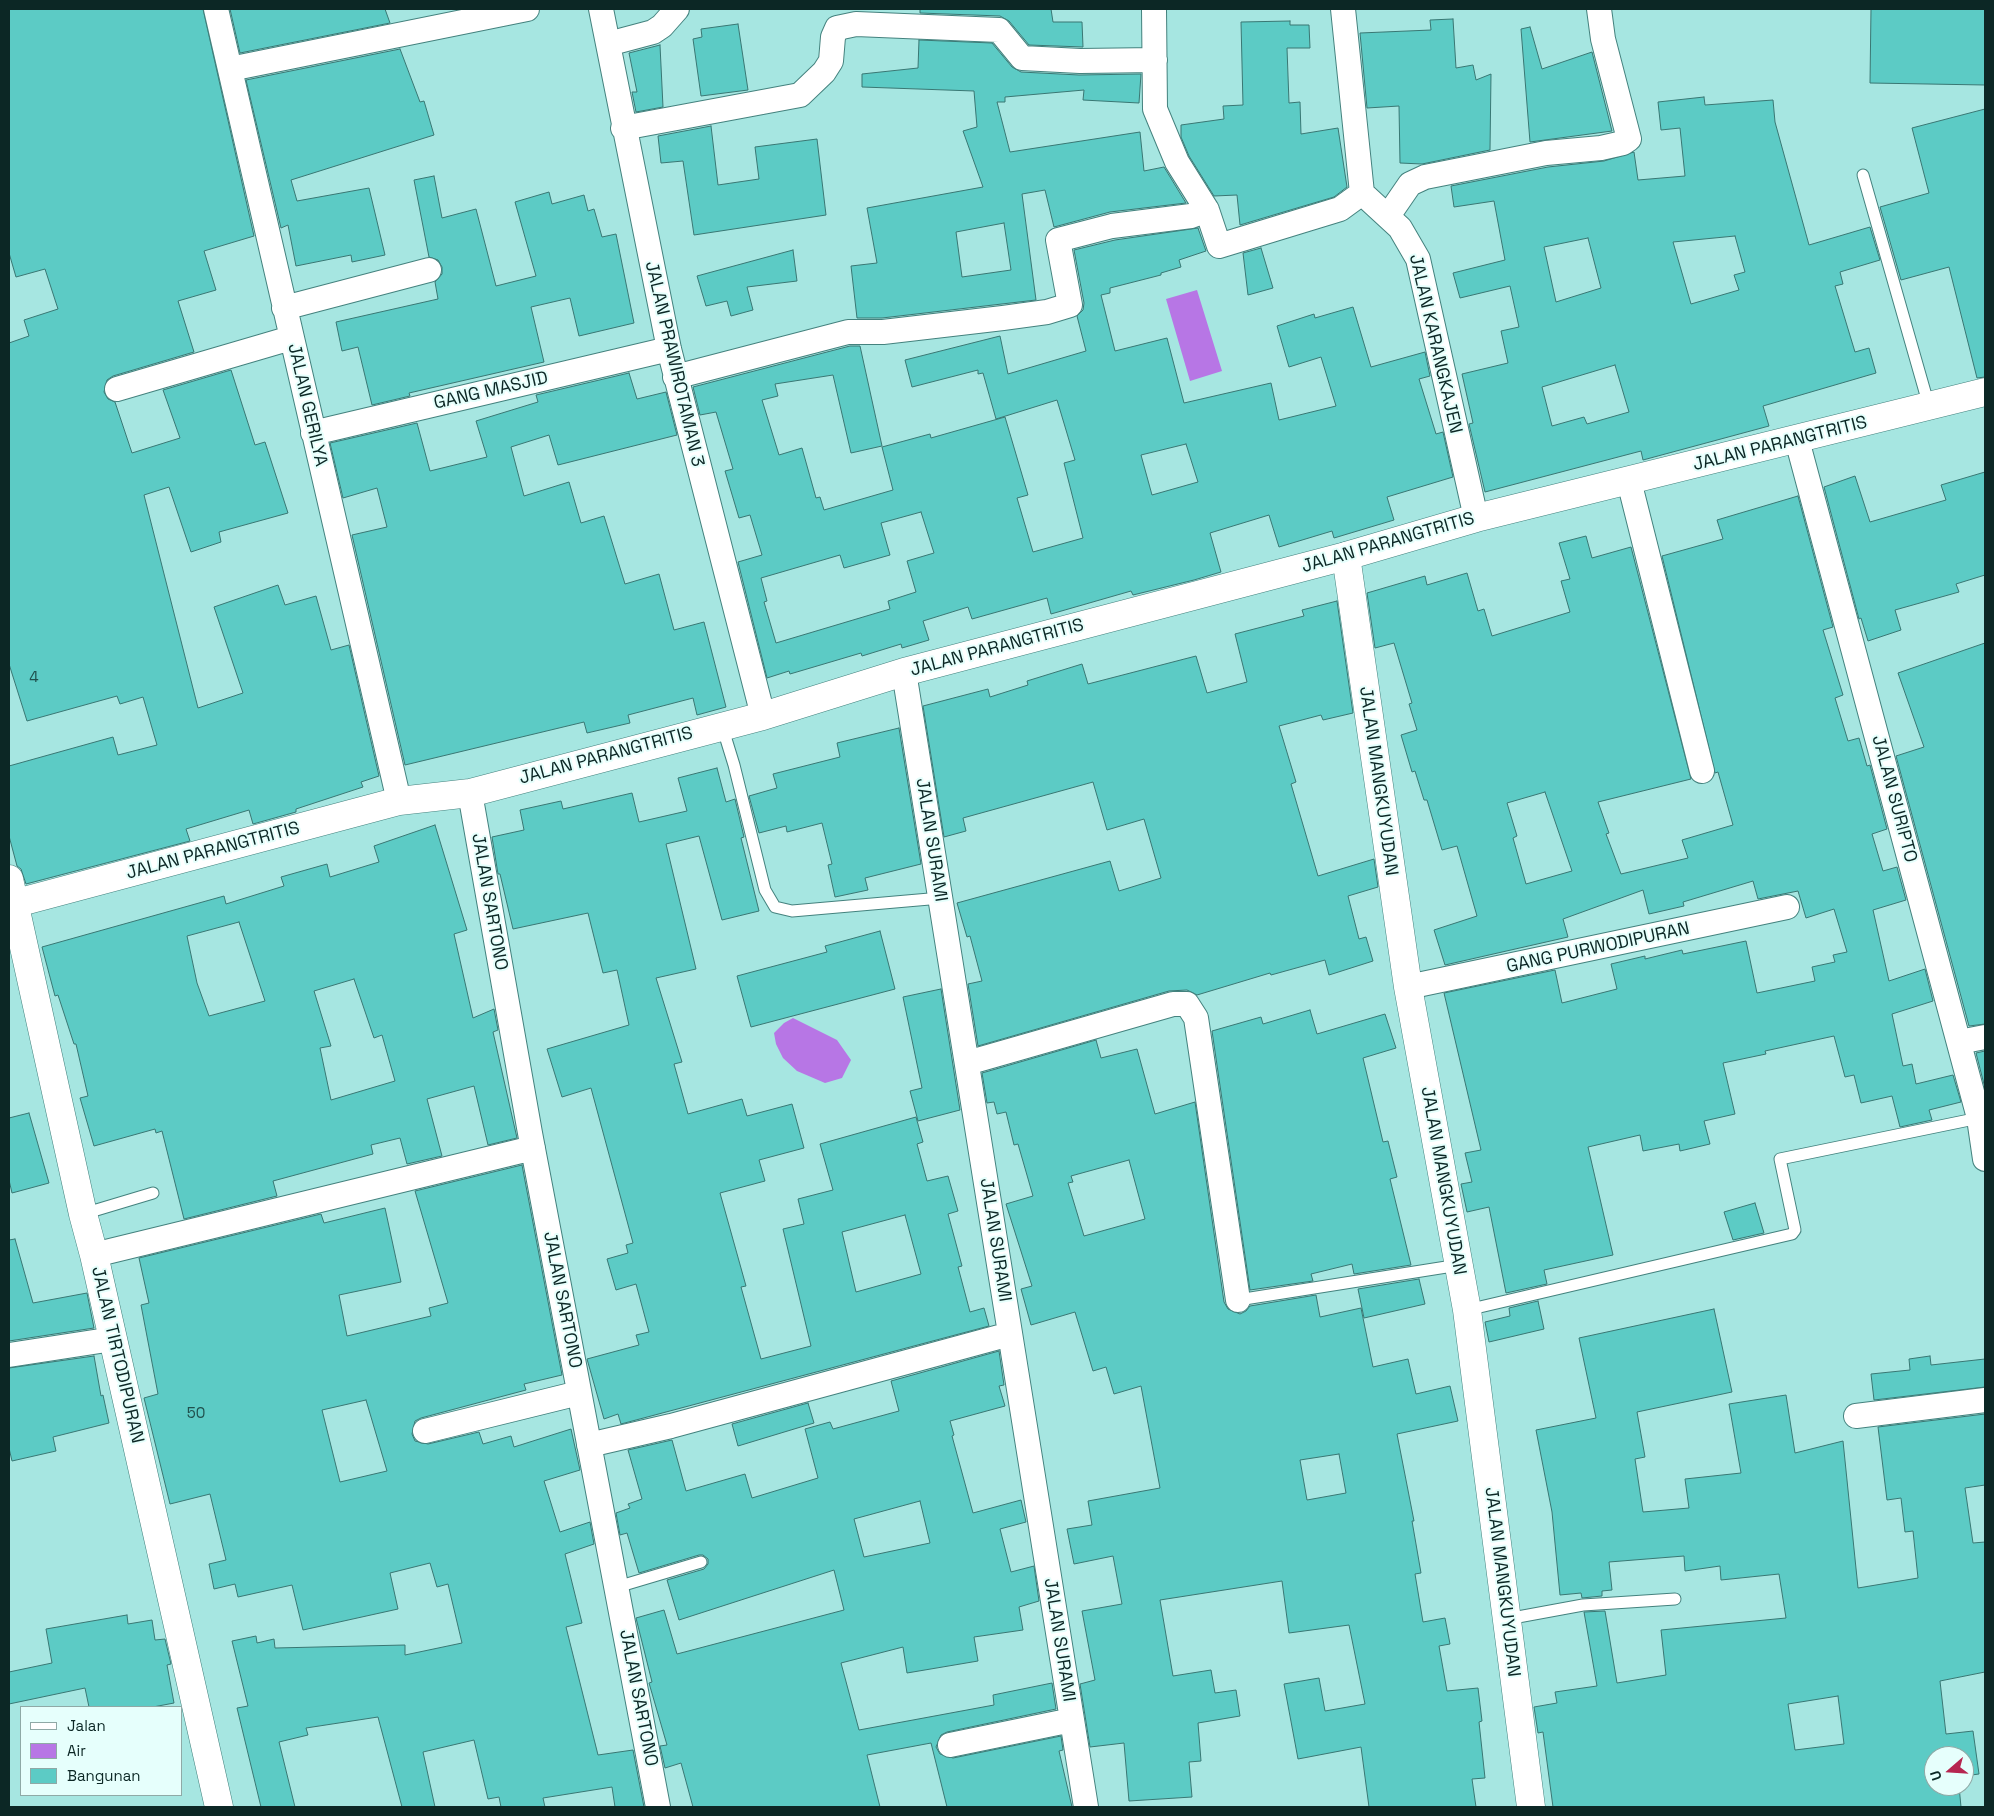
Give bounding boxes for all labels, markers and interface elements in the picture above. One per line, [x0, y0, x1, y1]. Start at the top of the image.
street label: JALAN KARANGKAJEN [1404, 252, 1466, 436]
street label: JALAN PRAWIROTAMAN 3 [640, 259, 708, 469]
street label: JALAN GERILYA [282, 341, 332, 469]
street label: GANG MASJID [432, 367, 550, 415]
street label: JALAN PARANGTRITIS [1691, 412, 1869, 476]
street label: JALAN PARANGTRITIS [1299, 508, 1477, 578]
street label: JALAN PARANGTRITIS [908, 614, 1086, 682]
house number: 4 [29, 669, 39, 687]
street label: JALAN MANGKUYUDAN [1354, 685, 1402, 877]
street label: JALAN PARANGTRITIS [517, 722, 695, 790]
street label: JALAN SURIPTO [1867, 733, 1921, 865]
street label: JALAN SURAMI [911, 777, 951, 903]
street label: JALAN PARANGTRITIS [124, 817, 302, 885]
street label: JALAN SARTONO [466, 832, 512, 972]
street label: GANG PURWODIPURAN [1504, 918, 1692, 978]
street label: JALAN MANGKUYUDAN [1416, 1085, 1470, 1277]
street label: JALAN SURAMI [975, 1177, 1015, 1303]
street label: JALAN SARTONO [538, 1230, 586, 1370]
street label: JALAN TIRTODIPURAN [86, 1265, 148, 1445]
house number: 50 [187, 1405, 205, 1423]
street label: JALAN MANGKUYUDAN [1480, 1486, 1524, 1678]
street label: JALAN SURAMI [1039, 1577, 1079, 1703]
street label: JALAN SARTONO [614, 1628, 662, 1768]
legend [20, 1706, 182, 1796]
text: Jalan [67, 1716, 106, 1735]
text: Air [67, 1741, 86, 1760]
north arrow [1924, 1746, 1974, 1796]
text: Bangunan [67, 1766, 141, 1785]
text: U [1926, 1768, 1946, 1783]

